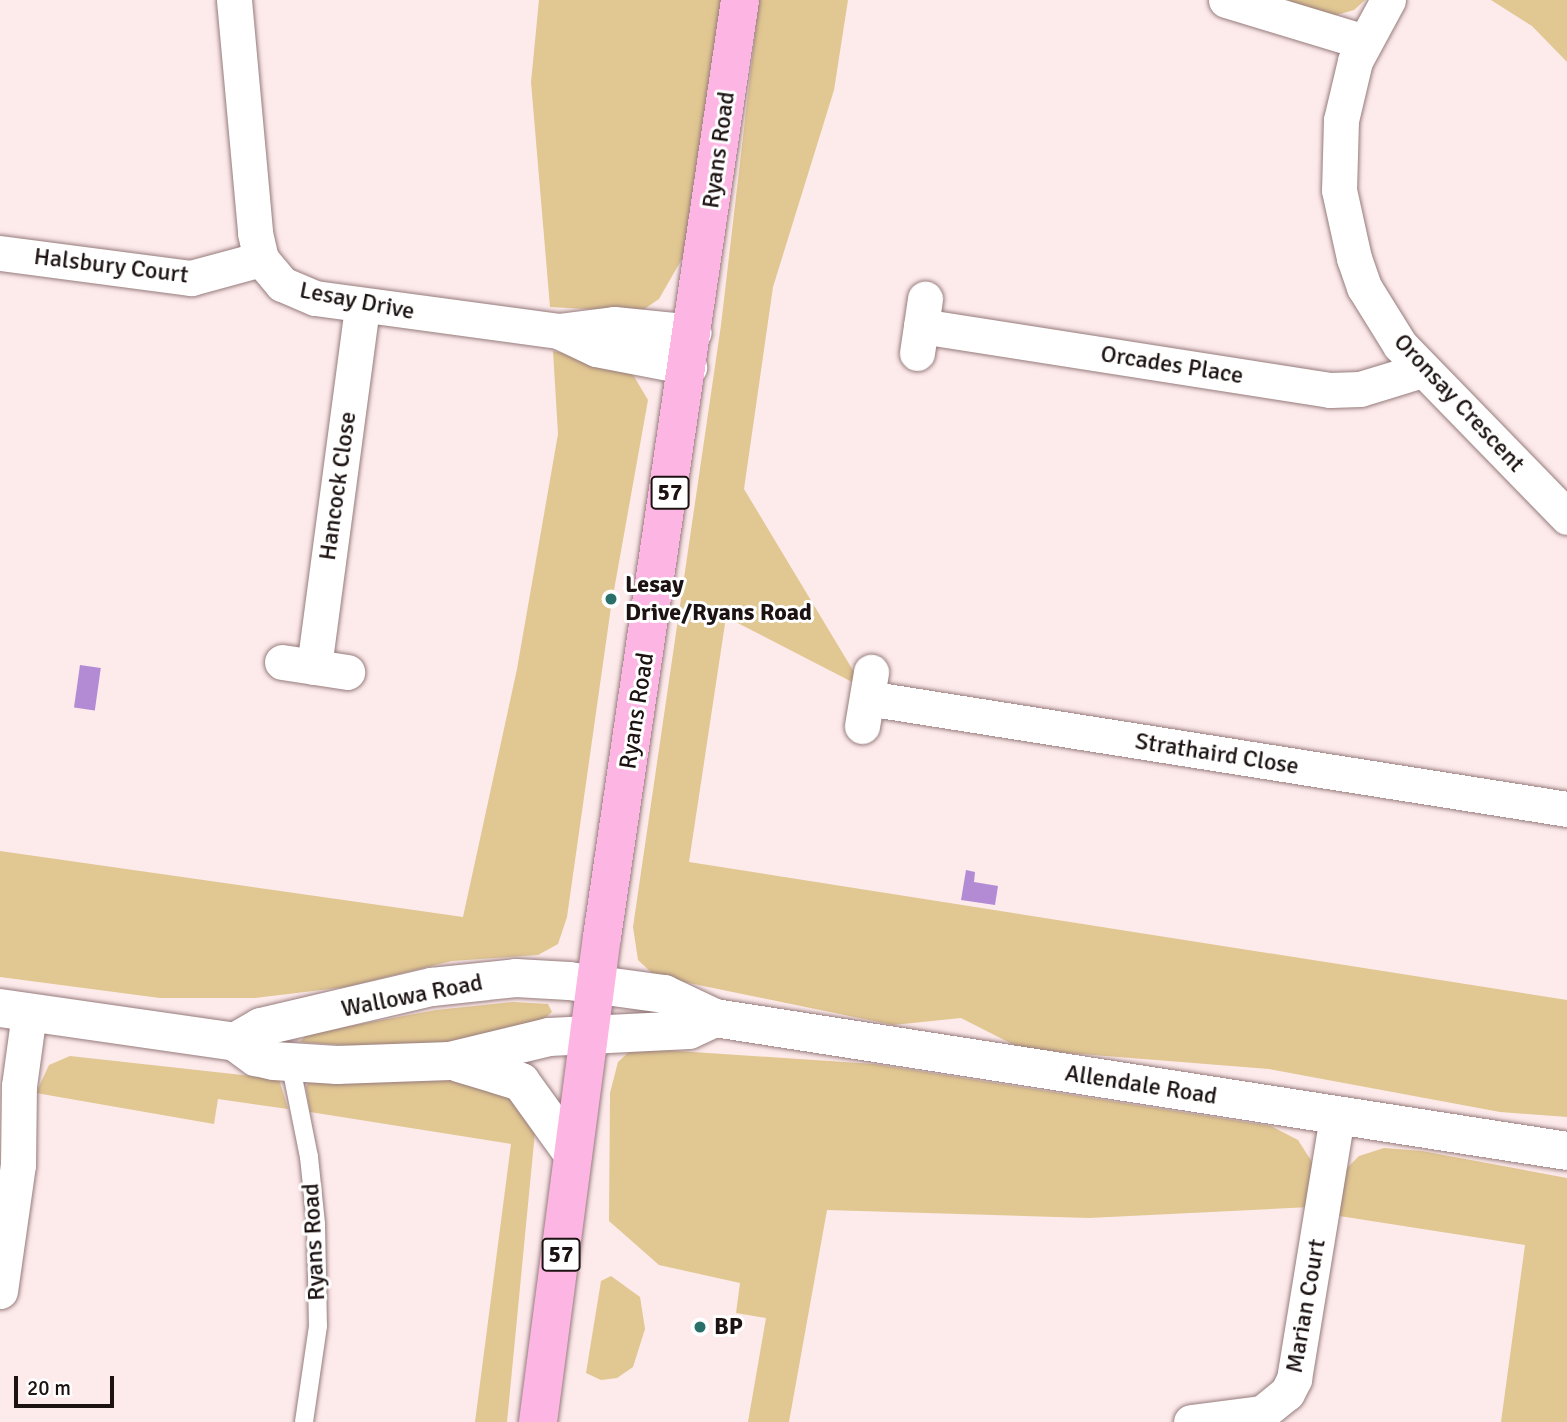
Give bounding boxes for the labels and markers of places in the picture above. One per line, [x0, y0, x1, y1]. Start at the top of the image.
place label: Lesay Drive/Ryans Road [625, 571, 812, 627]
marker: Lesay Drive/Ryans Road [603, 591, 619, 607]
place label: BP [714, 1313, 743, 1341]
marker: BP [692, 1319, 708, 1335]

